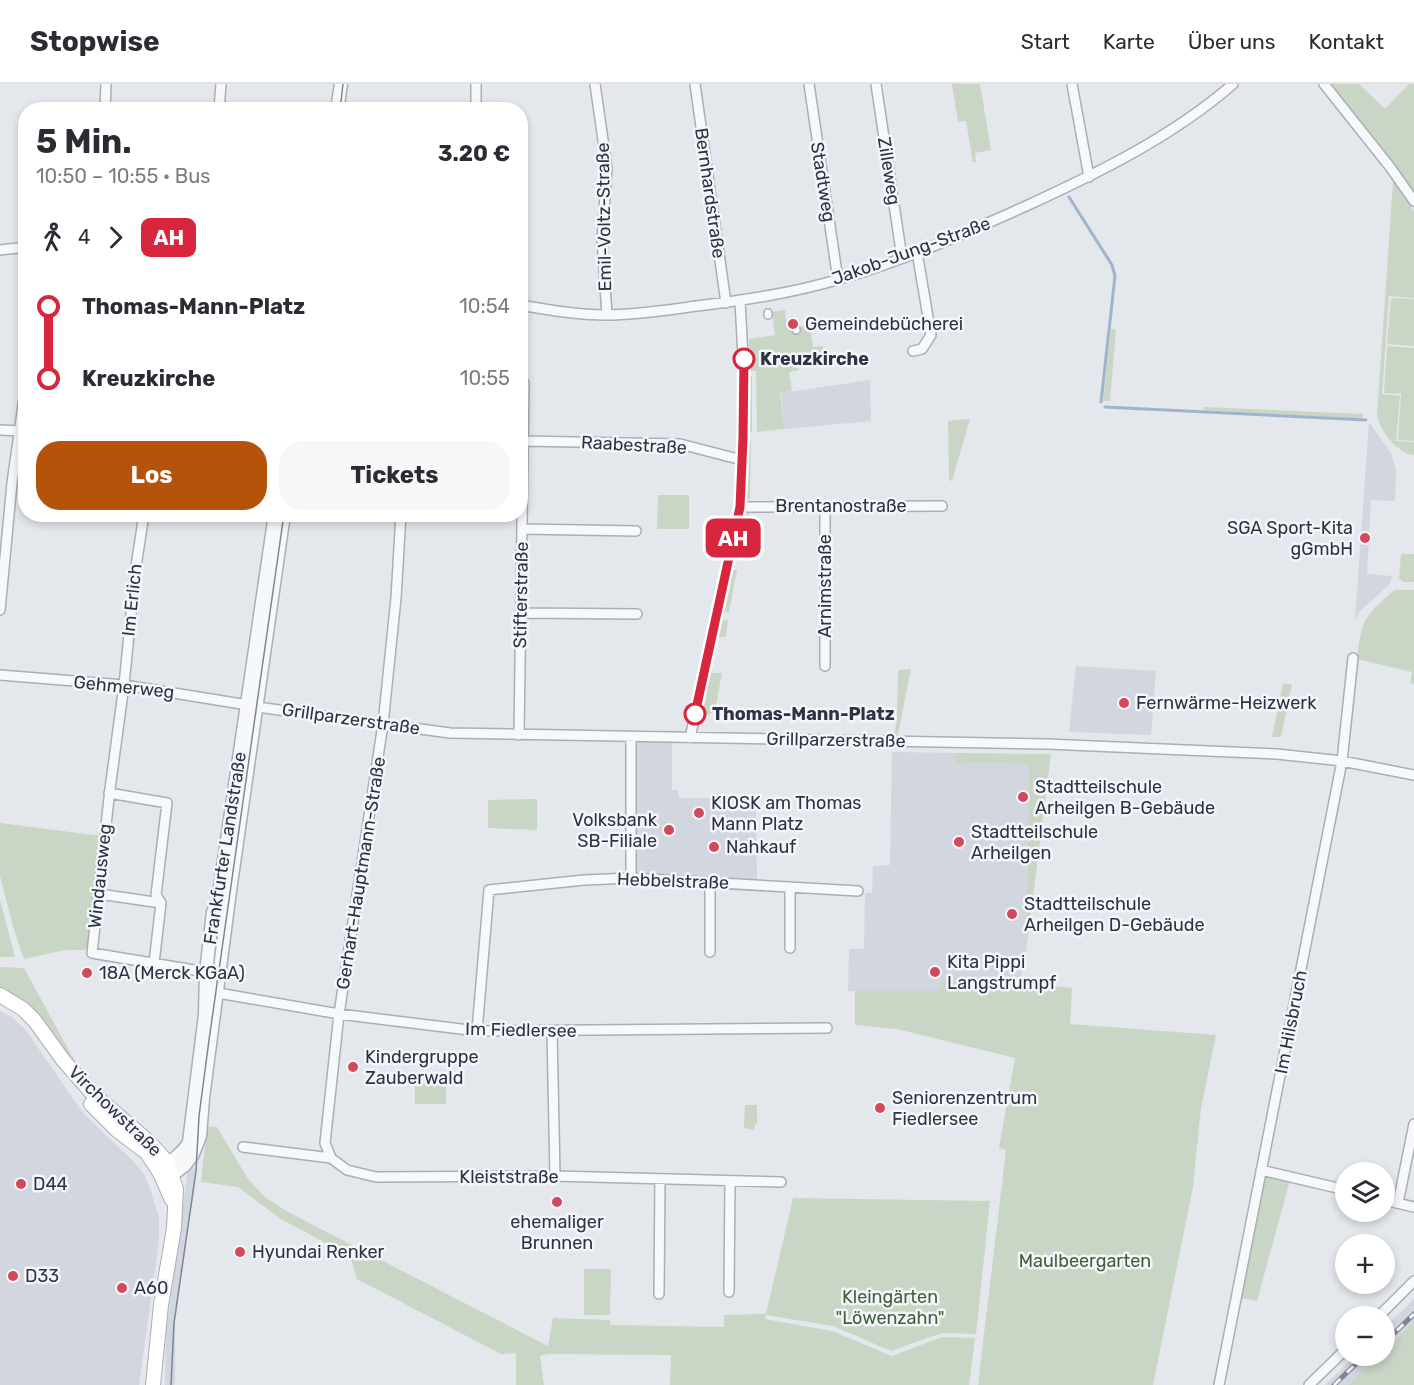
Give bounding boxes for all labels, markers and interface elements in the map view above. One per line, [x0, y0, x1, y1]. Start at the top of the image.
text: Stopwise [30, 25, 160, 58]
text: Start [1021, 29, 1070, 54]
text: Karte [1103, 29, 1155, 54]
text: Über uns [1188, 29, 1276, 54]
text: Kontakt [1309, 29, 1384, 54]
text: 5 Min. [36, 122, 132, 161]
street label: Bernhardstraße [690, 126, 730, 260]
street label: Zilleweg [873, 135, 905, 207]
text: 3.20 € [438, 140, 510, 167]
street label: Stadtweg [806, 140, 840, 224]
street label: Emil-Voltz-Straße [592, 142, 616, 292]
text: 10:50 – 10:55 · Bus [36, 164, 210, 188]
street label: Jakob-Jung-Straße [829, 212, 993, 290]
icon: walk [36, 221, 69, 254]
icon: forward [99, 221, 132, 254]
text: 4 [78, 225, 90, 249]
text: AH [153, 225, 184, 250]
text: Thomas-Mann-Platz [82, 293, 305, 320]
text: 10:54 [459, 294, 510, 318]
place label: Gemeindebücherei [805, 313, 963, 335]
marker: Gemeindebücherei [786, 317, 800, 331]
marker: Kreuzkirche [733, 348, 755, 370]
place label: Kreuzkirche [760, 348, 869, 370]
text: Kreuzkirche [82, 365, 215, 392]
text: 10:55 [460, 366, 510, 390]
street label: Raabestraße [581, 431, 687, 459]
button: Los [36, 441, 267, 510]
button: Tickets [279, 441, 510, 510]
street label: Brentanostraße [775, 495, 907, 517]
place label: SGA Sport-Kita gGmbH [1227, 517, 1353, 560]
line badge: AH [706, 518, 760, 558]
text: AH [718, 526, 748, 551]
marker: SGA Sport-Kita gGmbH [1358, 531, 1372, 545]
street label: Arnimstraße [814, 534, 836, 638]
street label: Stifterstraße [509, 541, 533, 649]
street label: Im Erlich [117, 563, 147, 637]
street label: Gehmerweg [73, 671, 175, 703]
place label: Fernwärme-Heizwerk [1136, 692, 1317, 714]
marker: Fernwärme-Heizwerk [1117, 696, 1131, 710]
street label: Grillparzerstraße [281, 698, 421, 740]
marker: Thomas-Mann-Platz [684, 703, 706, 725]
place label: Thomas-Mann-Platz [712, 703, 895, 725]
street label: Grillparzerstraße [766, 728, 906, 752]
street label: Frankfurter Landstraße [199, 750, 251, 946]
street label: Gerhart-Hauptmann-Straße [332, 755, 390, 991]
place label: Stadtteilschule Arheilgen B-Gebäude [1035, 776, 1215, 819]
marker: Stadtteilschule Arheilgen B-Gebäude [1016, 790, 1030, 804]
place label: KIOSK am Thomas Mann Platz [711, 792, 862, 835]
marker: KIOSK am Thomas Mann Platz [692, 806, 706, 820]
place label: Volksbank SB-Filiale [572, 809, 658, 852]
place label: Stadtteilschule Arheilgen [971, 821, 1098, 864]
street label: Windausweg [84, 823, 116, 929]
marker: Volksbank SB-Filiale [662, 823, 676, 837]
marker: Stadtteilschule Arheilgen [952, 835, 966, 849]
place label: Nahkauf [726, 836, 796, 858]
marker: Nahkauf [707, 840, 721, 854]
street label: Hebbelstraße [616, 868, 730, 894]
place label: Stadtteilschule Arheilgen D-Gebäude [1024, 893, 1205, 936]
marker: Stadtteilschule Arheilgen D-Gebäude [1005, 907, 1019, 921]
place label: Kita Pippi Langstrumpf [947, 951, 1056, 994]
place label: 18A (Merck KGaA) [99, 962, 245, 984]
marker: Kita Pippi Langstrumpf [928, 965, 942, 979]
marker: 18A (Merck KGaA) [80, 966, 94, 980]
street label: Im Hilsbruch [1270, 968, 1312, 1076]
street label: Im Fiedlersee [465, 1018, 577, 1042]
place label: Kindergruppe Zauberwald [365, 1046, 478, 1089]
marker: Kindergruppe Zauberwald [346, 1060, 360, 1074]
street label: Virchowstraße [64, 1061, 166, 1161]
place label: Seniorenzentrum Fiedlersee [892, 1087, 1037, 1130]
marker: Seniorenzentrum Fiedlersee [873, 1101, 887, 1115]
map controls [1335, 1162, 1395, 1366]
button: layers [1335, 1162, 1395, 1222]
street label: Kleiststraße [459, 1166, 559, 1188]
place label: D44 [33, 1173, 68, 1195]
marker: D44 [14, 1177, 28, 1191]
marker: ehemaliger Brunnen [550, 1195, 564, 1209]
place label: ehemaliger Brunnen [510, 1211, 604, 1254]
button: + [1335, 1234, 1395, 1294]
place label: Hyundai Renker [252, 1241, 385, 1263]
marker: Hyundai Renker [233, 1245, 247, 1259]
park label: Maulbeergarten [1019, 1250, 1151, 1272]
place label: D33 [25, 1265, 59, 1287]
marker: D33 [6, 1269, 20, 1283]
place label: A60 [134, 1277, 168, 1299]
marker: A60 [115, 1281, 129, 1295]
park label: Kleingärten "Löwenzahn" [835, 1286, 945, 1329]
button: − [1335, 1306, 1395, 1366]

